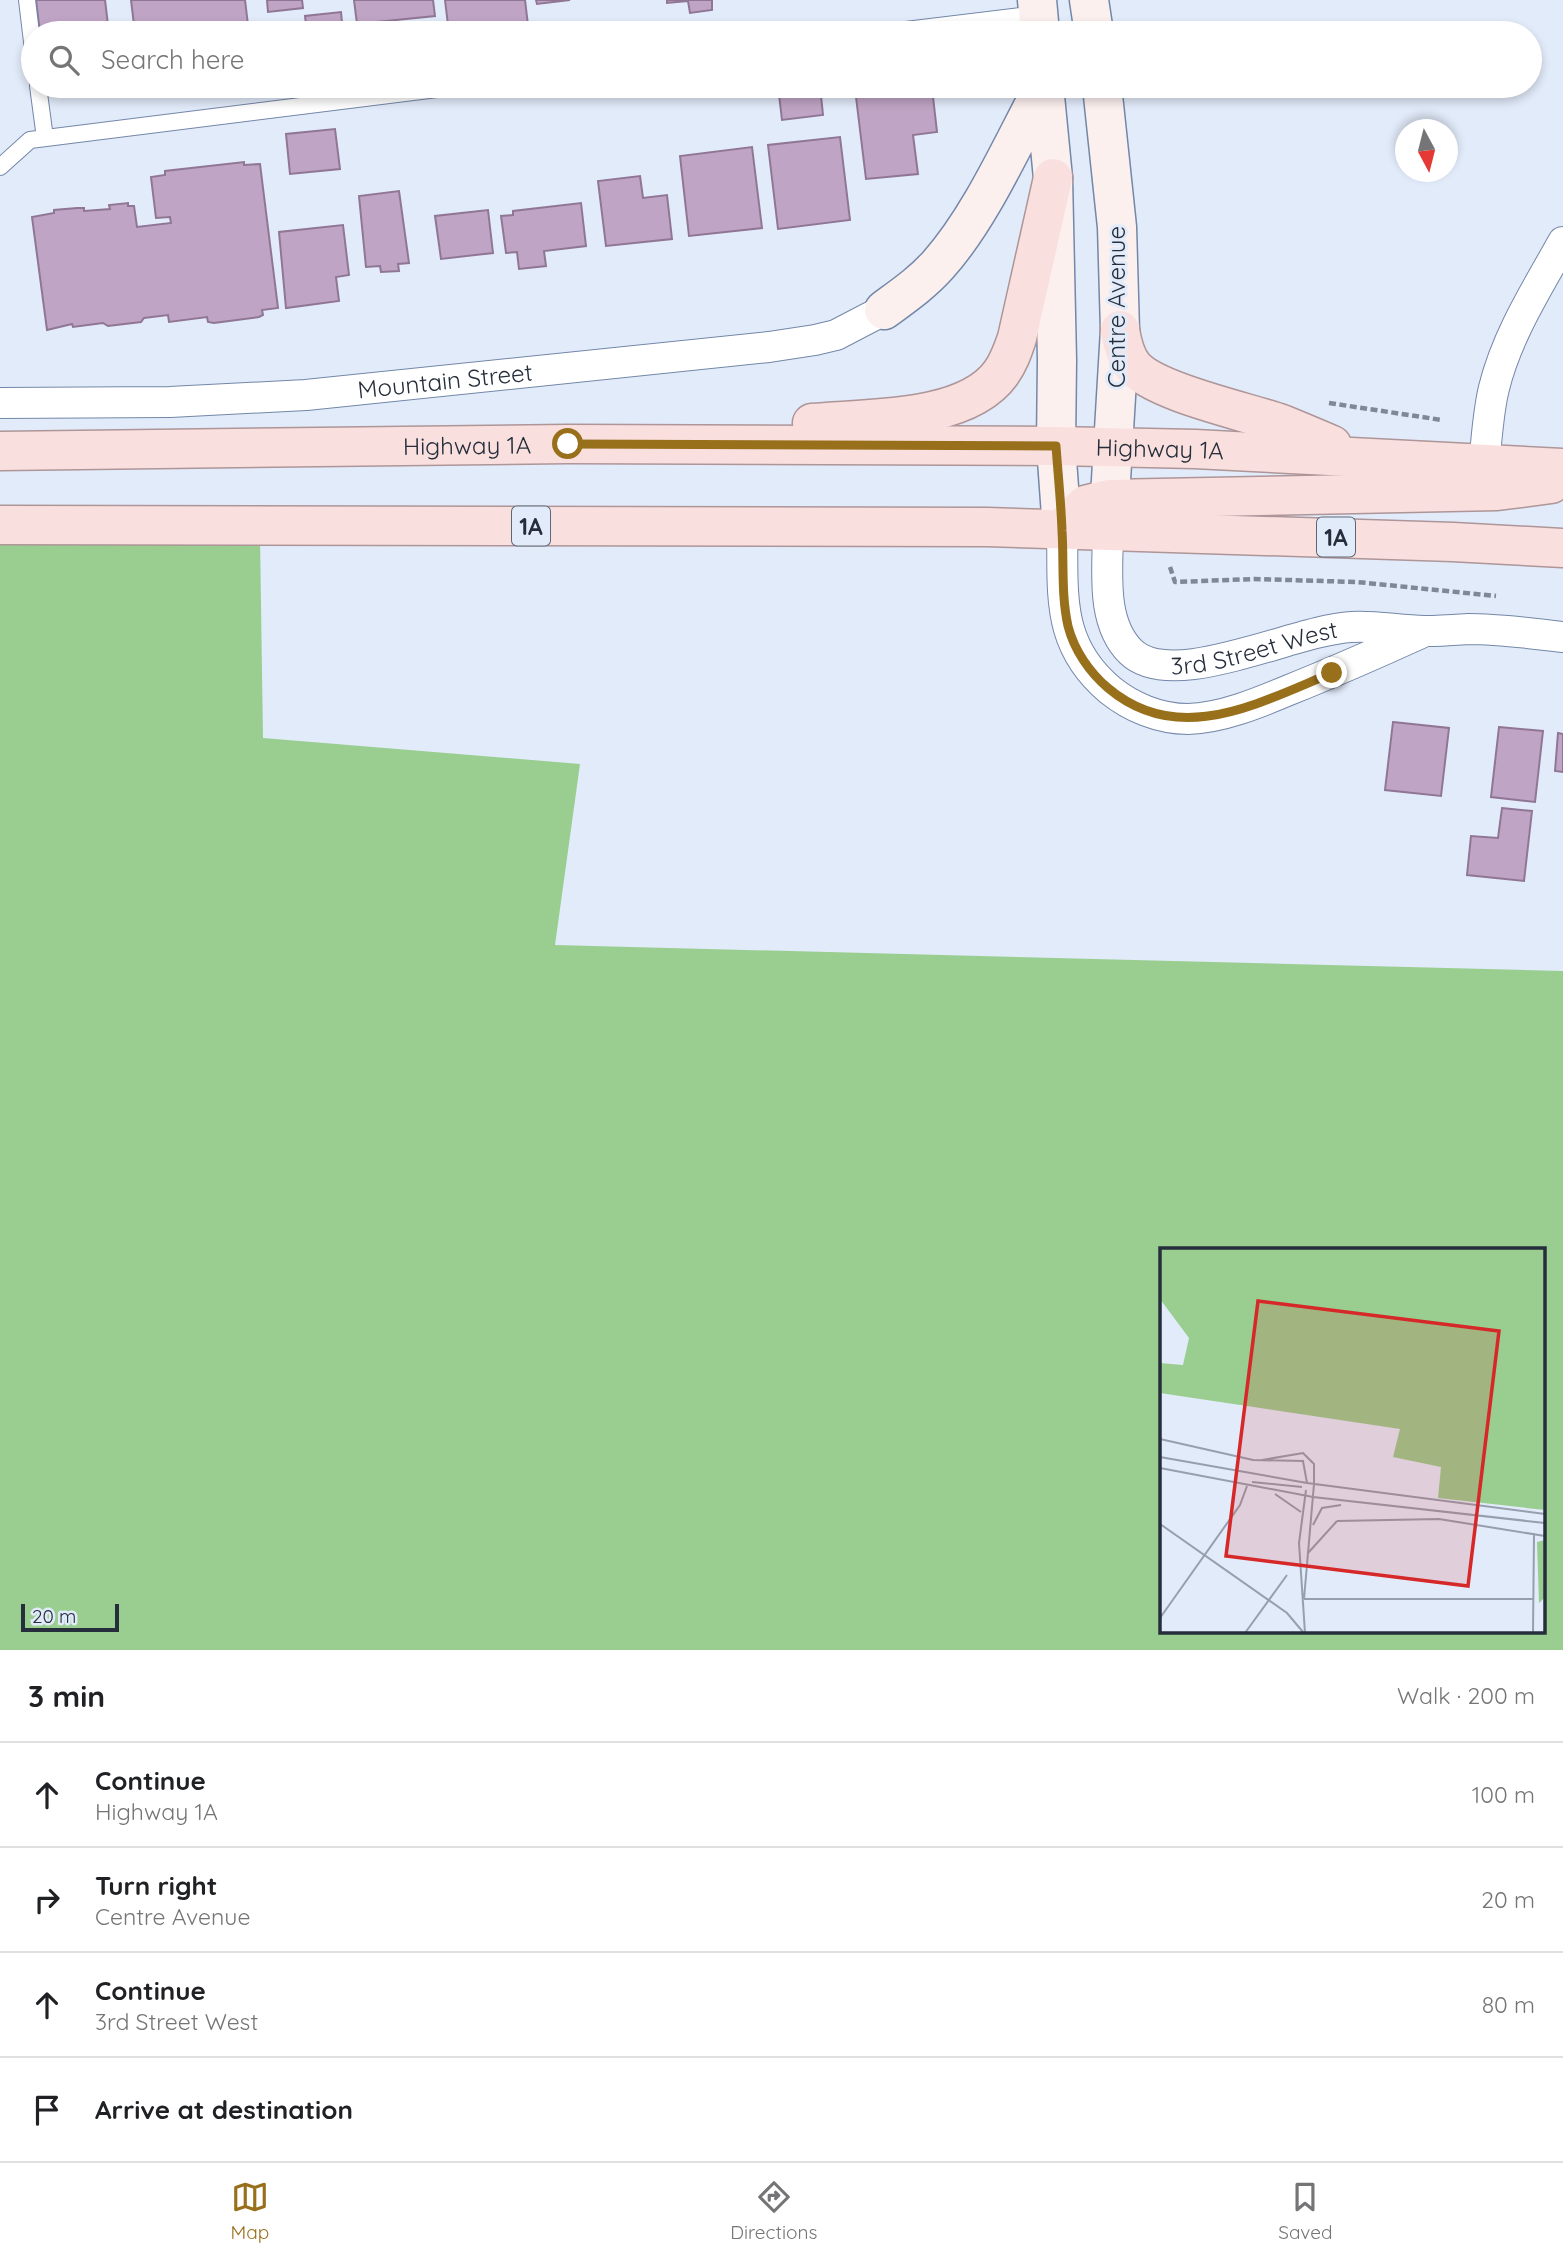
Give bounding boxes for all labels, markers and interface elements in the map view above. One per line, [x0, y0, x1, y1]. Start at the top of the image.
search box [21, 21, 1542, 98]
icon: search [45, 41, 83, 79]
text: Search here [101, 43, 245, 76]
north arrow [1395, 119, 1458, 182]
street label: Centre Avenue [1101, 226, 1131, 388]
street label: Mountain Street [356, 357, 534, 405]
route start [552, 428, 583, 459]
street label: Highway 1A [403, 429, 531, 461]
street label: Highway 1A [1095, 432, 1225, 465]
road number: 1A [512, 506, 550, 546]
road number: 1A [1317, 517, 1355, 556]
street label: 3rd Street West [1170, 614, 1340, 681]
route end [1316, 657, 1347, 688]
inset map [1160, 1248, 1546, 1632]
scale bar [21, 1601, 119, 1633]
text: 20 m [32, 1604, 76, 1628]
text: 3 min [28, 1677, 105, 1715]
text: Walk · 200 m [1397, 1681, 1535, 1710]
text: Continue [95, 1764, 206, 1797]
icon: ahead [28, 1776, 66, 1814]
text: 100 m [1472, 1780, 1535, 1809]
text: Highway 1A [95, 1797, 218, 1826]
text: Turn right [95, 1869, 217, 1902]
icon: right [28, 1881, 66, 1919]
text: 20 m [1481, 1885, 1535, 1914]
text: Centre Avenue [95, 1902, 250, 1931]
text: Continue [95, 1974, 206, 2007]
icon: ahead [28, 1986, 66, 2024]
text: 80 m [1482, 1990, 1535, 2019]
text: 3rd Street West [95, 2007, 258, 2036]
icon: arrive [28, 2091, 66, 2129]
text: Arrive at destination [95, 2093, 353, 2126]
tab: Map [231, 2178, 269, 2244]
tab: Directions [730, 2178, 817, 2244]
tab: Saved [1278, 2178, 1333, 2244]

